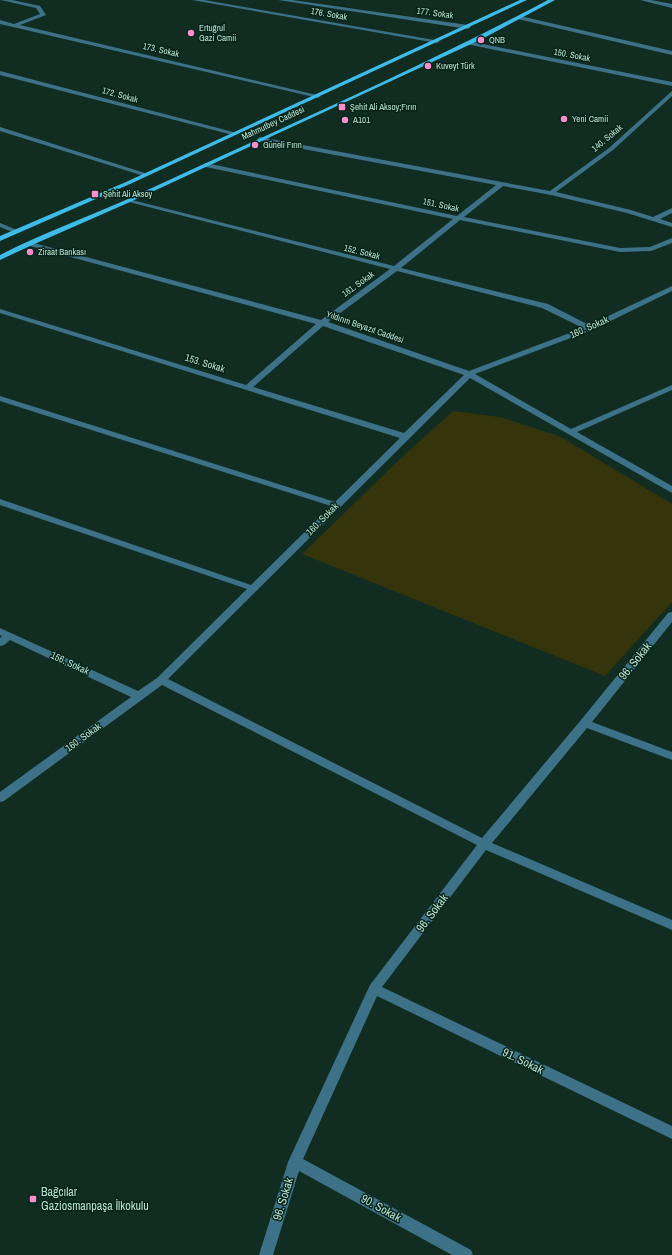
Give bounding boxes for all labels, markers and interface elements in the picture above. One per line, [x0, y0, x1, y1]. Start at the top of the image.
street label: 177. Sokak [416, 4, 454, 22]
street label: 176. Sokak [310, 5, 349, 23]
place label: Ertuğrul Gazi Camii [199, 22, 236, 44]
marker: Ertuğrul Gazi Camii [186, 28, 196, 38]
place label: QNB [489, 34, 505, 46]
marker: QNB [476, 35, 486, 45]
street label: 173. Sokak [142, 40, 181, 60]
street label: 150. Sokak [553, 46, 592, 64]
place label: Kuveyt Türk [436, 60, 475, 72]
marker: Kuveyt Türk [423, 61, 433, 71]
street label: 172. Sokak [101, 84, 140, 106]
place label: Şehit Ali Aksoy;Fırın [350, 101, 416, 113]
marker: Şehit Ali Aksoy;Fırın [337, 102, 347, 112]
street label: Mahmutbey Caddesi [240, 103, 306, 143]
place label: Yeni Camii [572, 113, 608, 125]
place label: A101 [352, 114, 370, 126]
marker: Yeni Camii [559, 114, 569, 124]
marker: A101 [340, 115, 350, 125]
street label: 140. Sokak [589, 121, 625, 154]
place label: Güneli Fırın [263, 139, 302, 151]
marker: Güneli Fırın [250, 140, 260, 150]
place label: Şehit Ali Aksoy [103, 188, 153, 200]
marker: Şehit Ali Aksoy [90, 189, 100, 199]
street label: 151. Sokak [422, 195, 461, 215]
street label: 152. Sokak [343, 242, 382, 262]
place label: Ziraat Bankası [38, 246, 86, 258]
marker: Ziraat Bankası [25, 247, 35, 257]
street label: 161. Sokak [340, 268, 377, 300]
street label: Yıldırım Beyazıt Caddesi [325, 308, 405, 346]
street label: 160. Sokak [568, 312, 611, 341]
street label: 153. Sokak [183, 351, 227, 375]
street label: 160. Sokak [303, 499, 342, 538]
street label: 96. Sokak [615, 639, 655, 683]
street label: 156. Sokak [49, 648, 92, 678]
street label: 160. Sokak [63, 719, 104, 754]
street label: 96. Sokak [412, 891, 452, 935]
street label: 91. Sokak [500, 1044, 546, 1078]
street label: 96. Sokak [269, 1176, 297, 1222]
place label: Bağcılar Gaziosmanpaşa İlkokulu [41, 1184, 149, 1214]
street label: 90. Sokak [358, 1190, 404, 1226]
marker: Bağcılar Gaziosmanpaşa İlkokulu [28, 1194, 38, 1204]

